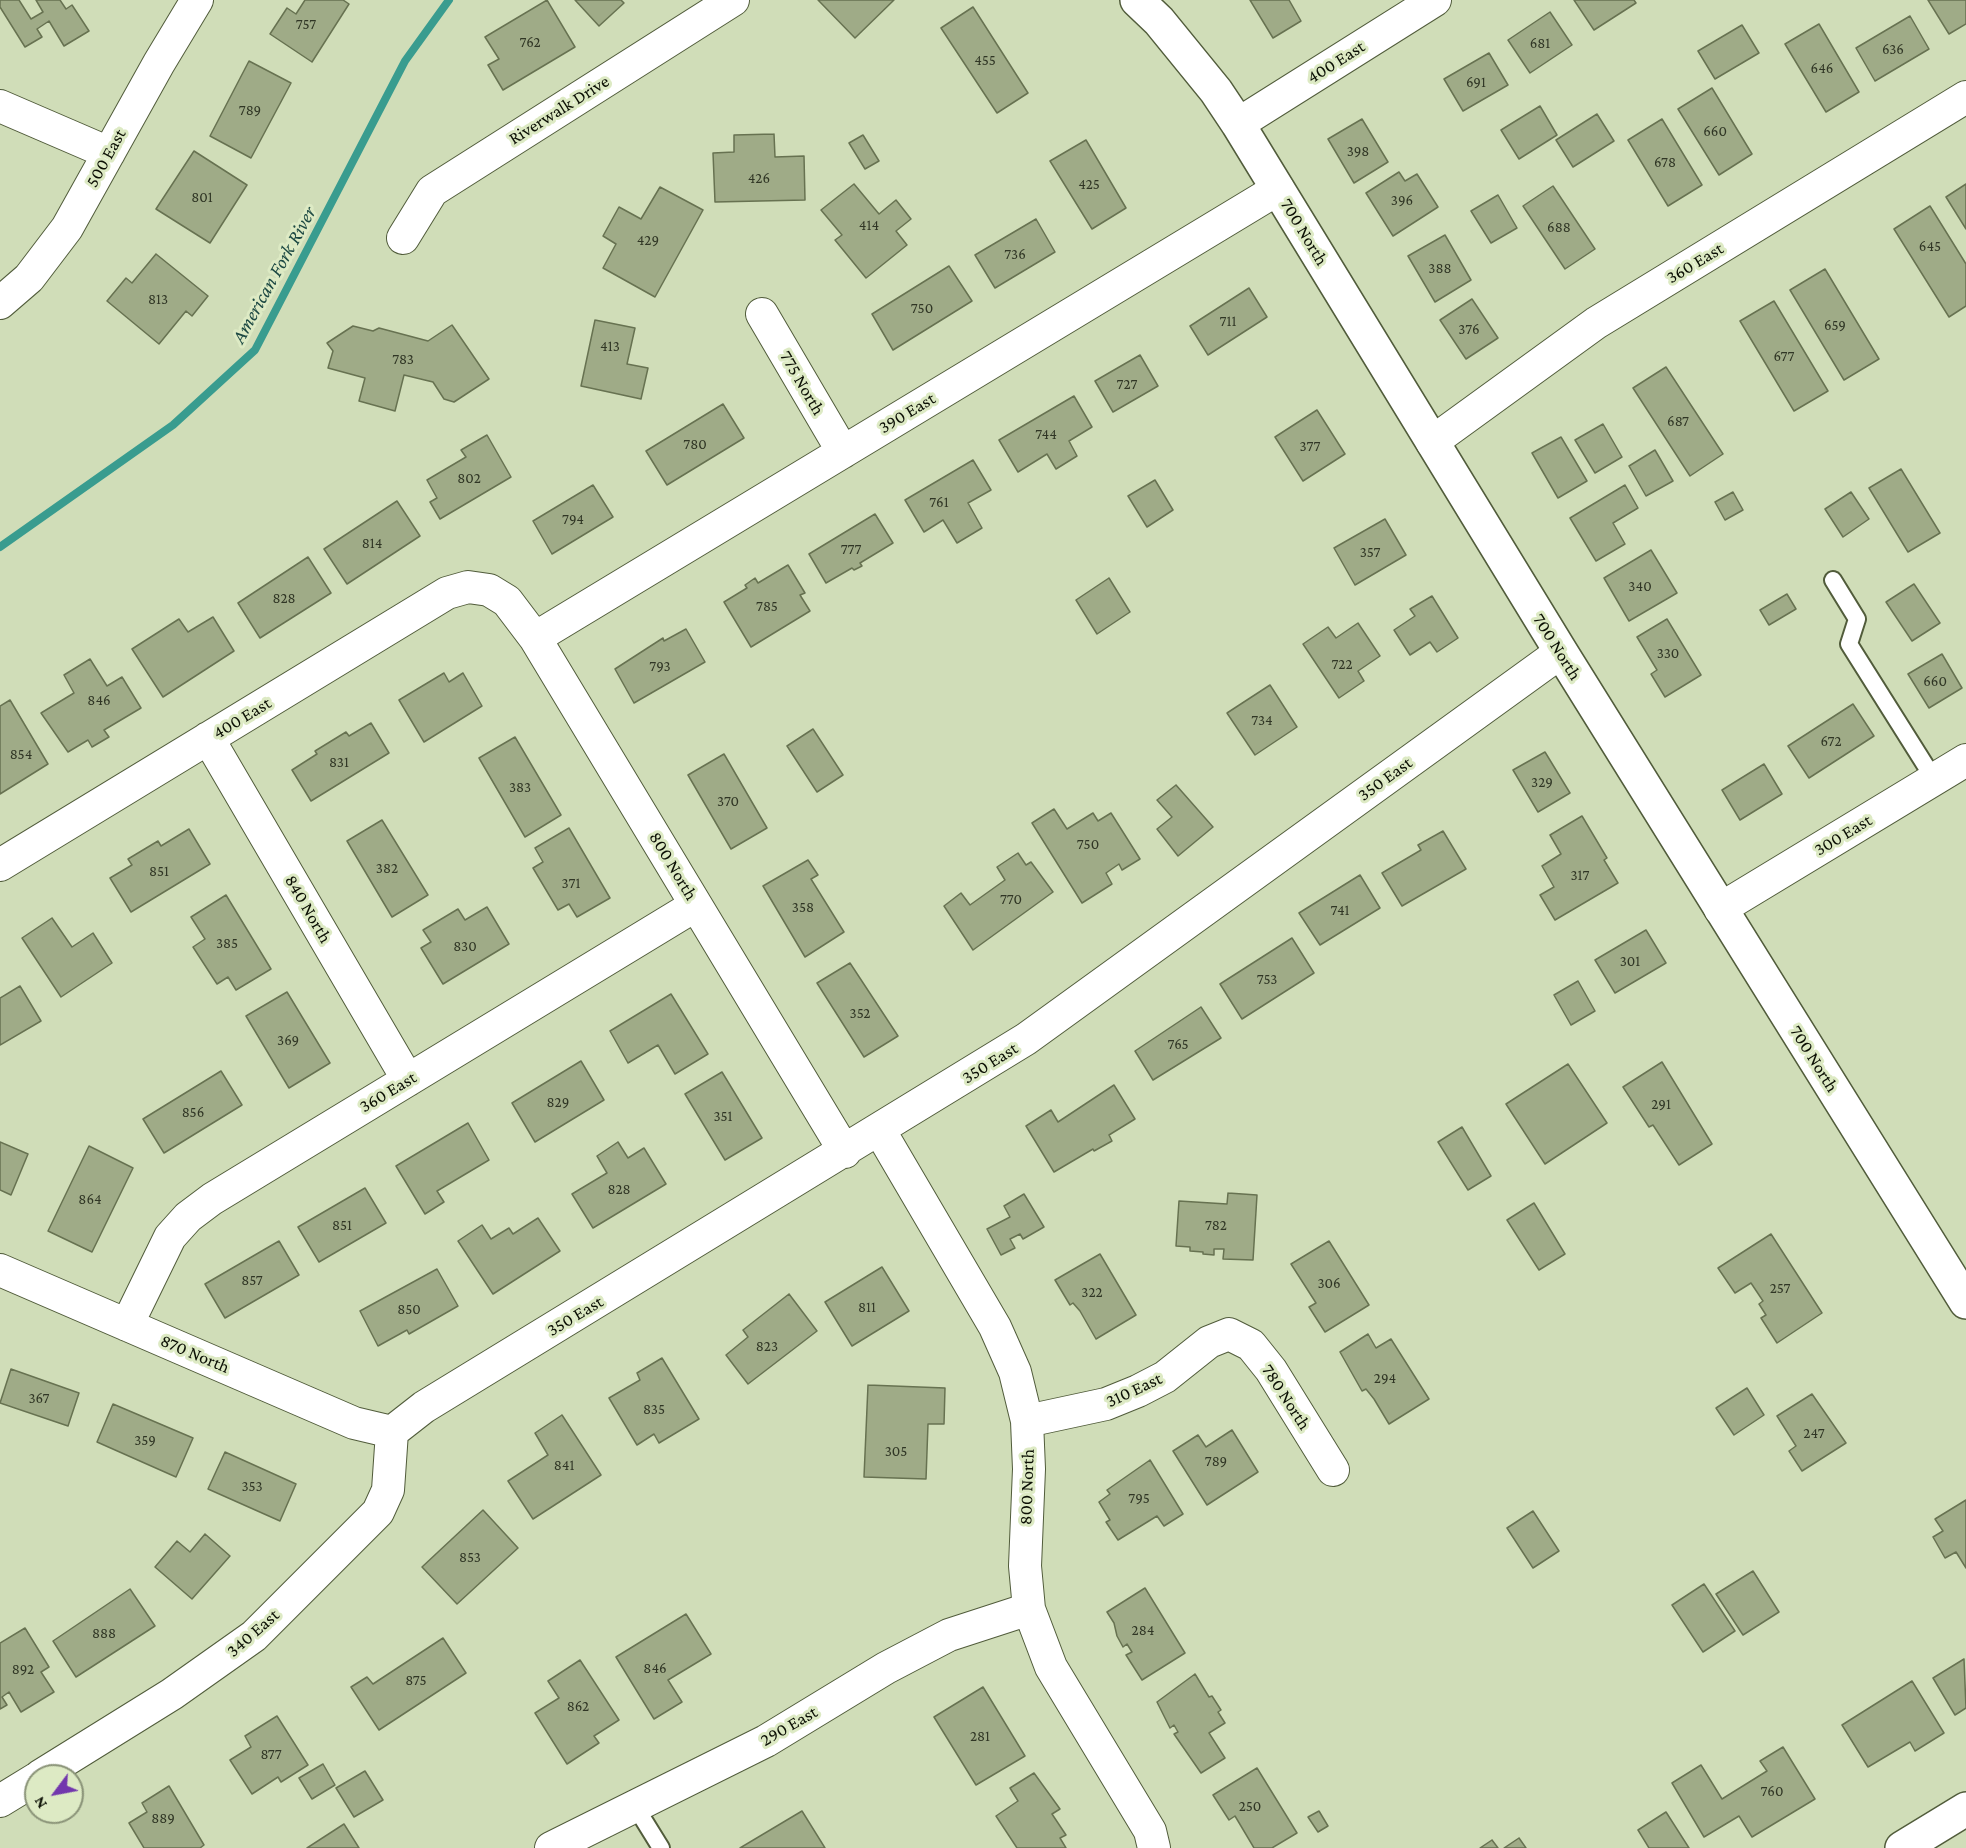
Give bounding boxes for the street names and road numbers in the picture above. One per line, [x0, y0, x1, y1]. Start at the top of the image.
street label: 400 East [1303, 36, 1369, 88]
street label: Riverwalk Drive [505, 71, 613, 149]
street label: 500 East [81, 125, 131, 191]
street label: 700 North [1276, 195, 1332, 269]
street label: 360 East [1663, 238, 1727, 288]
street label: 775 North [775, 347, 829, 419]
street label: 390 East [875, 388, 939, 438]
street label: 700 North [1528, 610, 1586, 684]
street label: 400 East [209, 692, 275, 744]
street label: 350 East [1354, 752, 1416, 806]
street label: 300 East [1810, 809, 1876, 861]
street label: 800 North [644, 828, 702, 904]
street label: 840 North [280, 871, 336, 947]
street label: 700 North [1785, 1022, 1843, 1096]
street label: 350 East [958, 1037, 1022, 1089]
street label: 360 East [356, 1067, 420, 1117]
street label: 350 East [543, 1291, 607, 1341]
street label: 870 North [157, 1330, 233, 1378]
street label: 780 North [1257, 1360, 1315, 1434]
street label: 310 East [1103, 1368, 1165, 1412]
street label: 800 North [1015, 1449, 1039, 1525]
street label: 340 East [222, 1604, 284, 1662]
street label: 290 East [757, 1701, 821, 1751]

